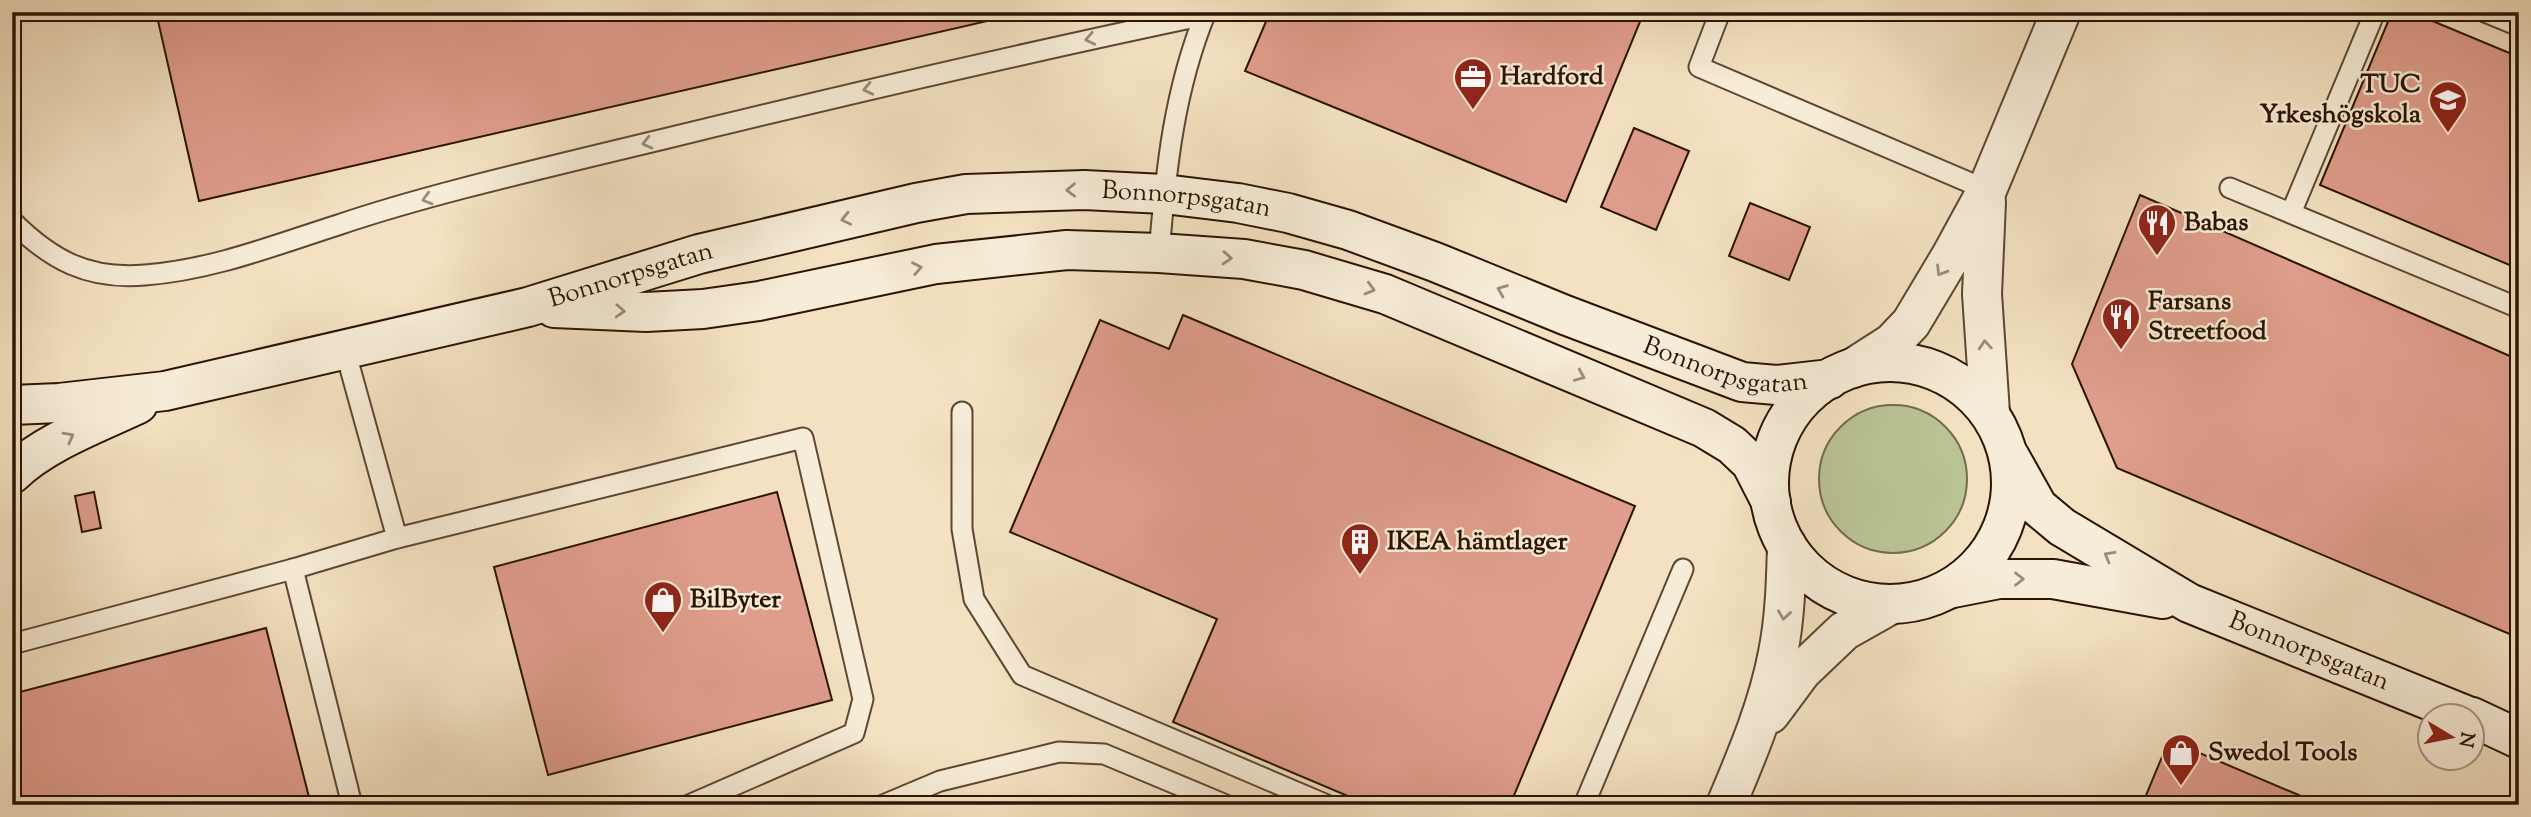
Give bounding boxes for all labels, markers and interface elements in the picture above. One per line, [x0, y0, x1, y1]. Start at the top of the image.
one-way arrow [1084, 30, 1096, 45]
office icon: Hardford [1452, 56, 1494, 111]
place label: Hardford [1500, 59, 1604, 96]
place label: TUC Yrkeshögskola [2259, 67, 2421, 134]
school or university icon: TUC Yrkeshögskola [2427, 79, 2469, 134]
one-way arrow [862, 80, 874, 95]
one-way arrow [642, 135, 654, 149]
street label: Bonnorpsgatan [1101, 172, 1274, 228]
one-way arrow [1065, 182, 1076, 198]
one-way arrow [421, 190, 433, 205]
restaurant icon: Babas [2136, 202, 2178, 257]
place label: Babas [2184, 205, 2249, 242]
one-way arrow [840, 211, 852, 225]
street label: Bonnorpsgatan [544, 233, 717, 318]
one-way arrow [1222, 250, 1233, 265]
one-way arrow [911, 261, 923, 276]
one-way arrow [1937, 263, 1950, 276]
one-way arrow [1364, 281, 1376, 296]
one-way arrow [1497, 284, 1509, 298]
place label: Farsans Streetfood [2148, 284, 2267, 351]
restaurant icon: Farsans Streetfood [2100, 296, 2142, 351]
one-way arrow [615, 303, 626, 318]
street label: Bonnorpsgatan [1638, 328, 1809, 404]
one-way arrow [1978, 340, 1993, 351]
one-way arrow [1573, 368, 1585, 382]
one-way arrow [62, 432, 74, 446]
building icon: IKEA hämtlager [1339, 521, 1381, 576]
place label: IKEA hämtlager [1387, 524, 1568, 561]
one-way arrow [2104, 552, 2117, 565]
one-way arrow [2015, 571, 2025, 587]
shop icon: BilByter [642, 579, 684, 634]
place label: BilByter [690, 582, 781, 619]
street label: Bonnorpsgatan [2223, 602, 2395, 701]
one-way arrow [1776, 609, 1791, 620]
north arrow [2416, 702, 2486, 772]
text: N [2451, 730, 2480, 749]
shop icon: Swedol Tools [2160, 732, 2202, 787]
place label: Swedol Tools [2208, 735, 2357, 772]

